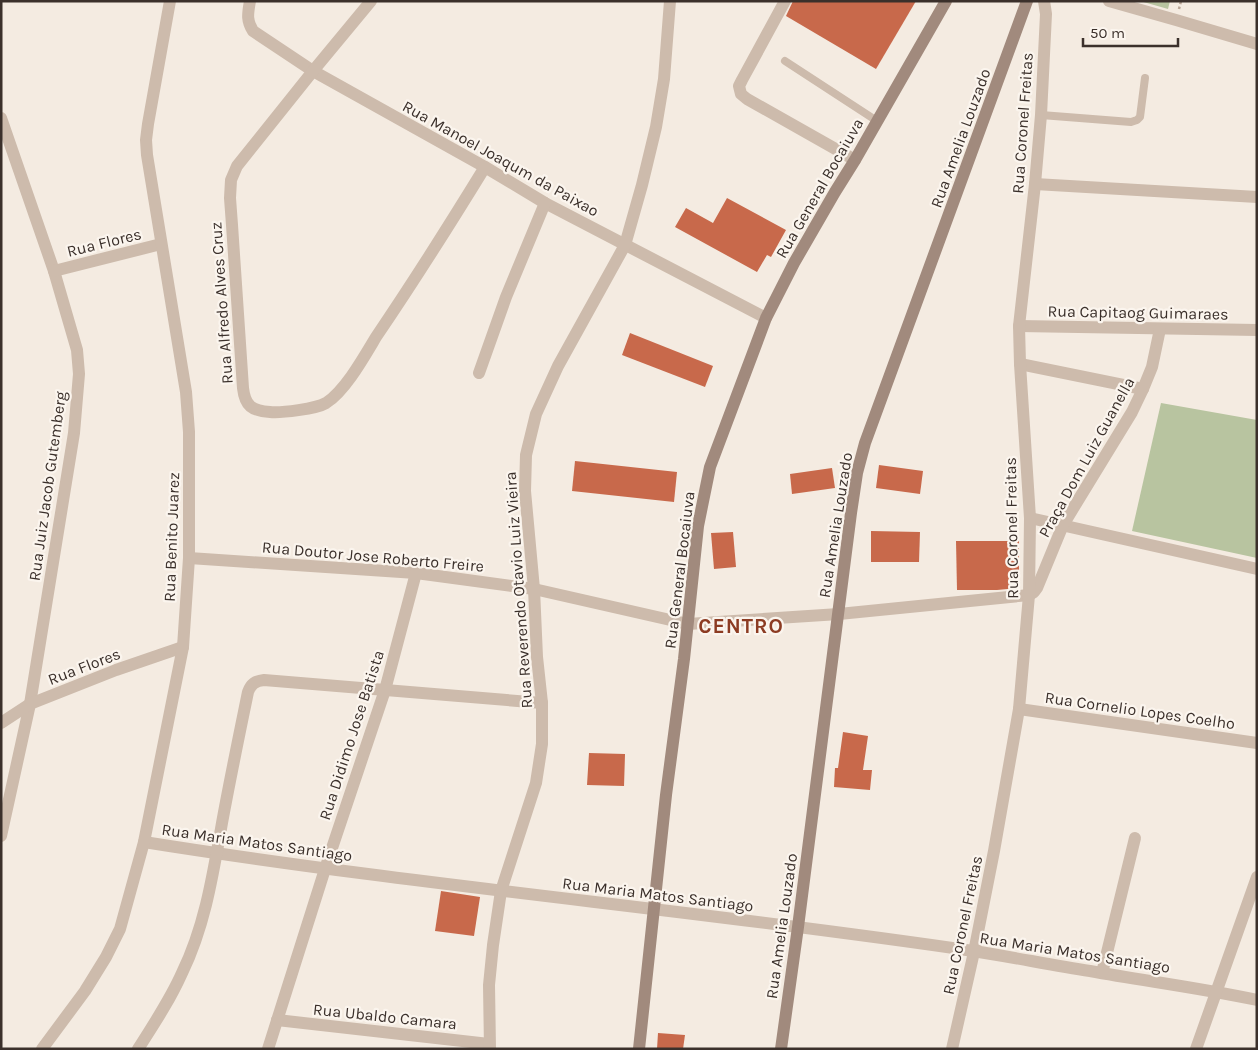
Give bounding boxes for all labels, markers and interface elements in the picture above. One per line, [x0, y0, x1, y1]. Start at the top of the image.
scale bar [1083, 15, 1178, 47]
text: 50 m [1090, 24, 1125, 42]
street label: Rua Coronel Freitas [1008, 52, 1037, 194]
street label: Rua Amelia Louzado [926, 66, 995, 210]
street label: Rua Manoel Joaqum da Paixao [399, 96, 602, 220]
street label: Rua General Bocaiuva [772, 115, 867, 262]
street label: Rua Alfredo Alves Cruz [206, 221, 237, 385]
street label: Rua Flores [65, 224, 143, 261]
street label: Rua Capitaog Guimaraes [1047, 301, 1229, 324]
street label: Praça Dom Luiz Guanella [1034, 374, 1138, 541]
street label: Rua Juiz Jacob Gutemberg [25, 390, 70, 582]
street label: Rua Amelia Louzado [815, 451, 856, 599]
street label: Rua Coronel Freitas [1001, 457, 1022, 599]
street label: Rua Reverendo Otavio Luiz Vieira [501, 471, 536, 709]
street label: Rua Benito Juarez [160, 472, 183, 602]
street label: Rua General Bocaiuva [660, 490, 699, 650]
street label: Rua Doutor Jose Roberto Freire [261, 537, 485, 576]
district label: CENTRO [698, 614, 784, 638]
street label: Rua Flores [45, 644, 123, 689]
street label: Rua Didimo Jose Batista [315, 648, 388, 823]
street label: Rua Cornelio Lopes Coelho [1044, 688, 1236, 733]
street label: Rua Maria Matos Santiago [160, 820, 354, 865]
street label: Rua Amelia Louzado [762, 852, 801, 1000]
street label: Rua Coronel Freitas [938, 854, 987, 996]
street label: Rua Maria Matos Santiago [561, 873, 755, 916]
street label: Rua Maria Matos Santiago [978, 928, 1171, 977]
street label: Rua Ubaldo Camara [312, 1000, 458, 1033]

